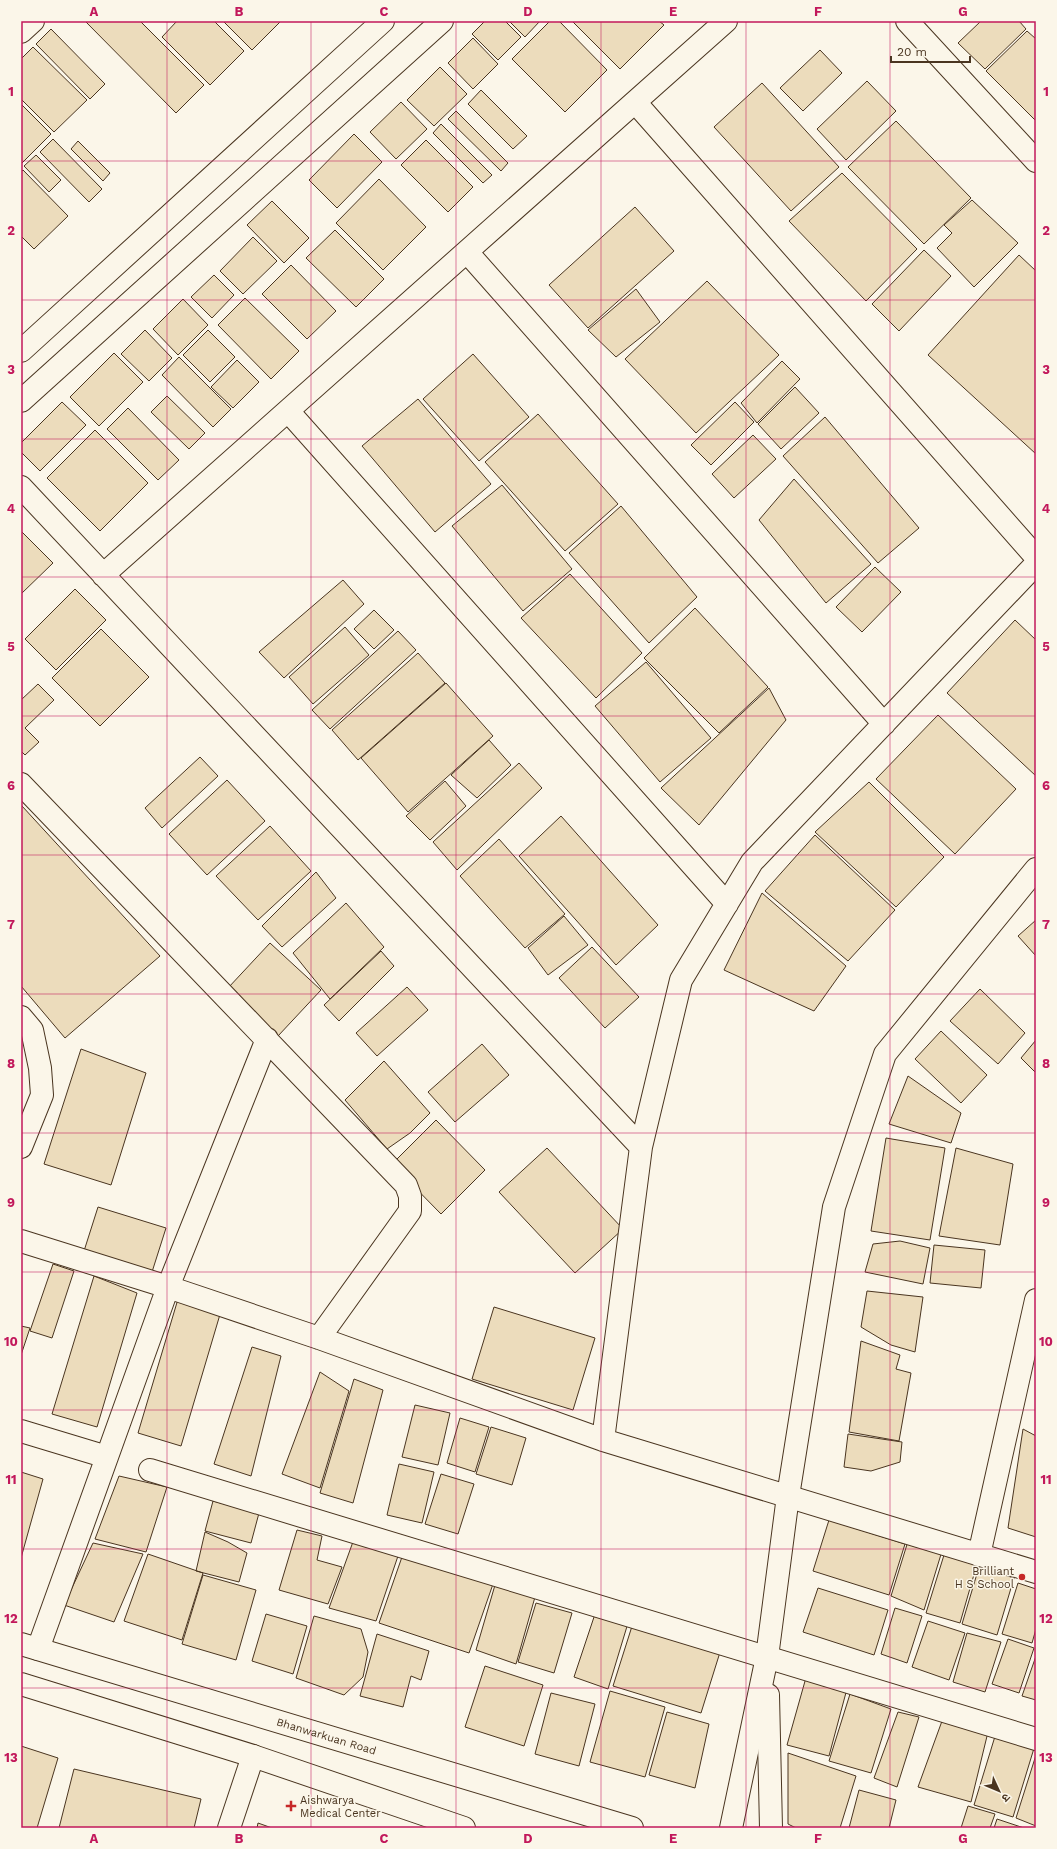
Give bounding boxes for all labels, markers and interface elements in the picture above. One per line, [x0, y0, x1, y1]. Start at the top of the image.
text: A [90, 4, 99, 19]
text: B [235, 4, 244, 19]
text: C [380, 4, 389, 19]
text: D [523, 4, 533, 19]
text: E [669, 4, 677, 19]
text: F [814, 4, 822, 19]
text: G [958, 4, 968, 19]
scale bar [891, 38, 970, 64]
text: 20 m [897, 45, 927, 59]
text: 1 [8, 84, 14, 99]
text: 1 [1043, 84, 1049, 99]
text: 2 [7, 223, 15, 238]
text: 2 [1042, 223, 1050, 238]
text: 3 [7, 362, 15, 377]
text: 3 [1042, 362, 1050, 377]
text: 4 [7, 501, 16, 516]
text: 4 [1042, 501, 1051, 516]
text: 5 [7, 639, 15, 654]
text: 5 [1042, 639, 1050, 654]
text: 6 [7, 778, 15, 793]
text: 6 [1042, 778, 1050, 793]
text: 7 [7, 917, 15, 932]
text: 7 [1042, 917, 1050, 932]
text: 8 [7, 1056, 15, 1071]
text: 8 [1042, 1056, 1050, 1071]
text: 9 [7, 1195, 15, 1210]
text: 9 [1042, 1195, 1050, 1210]
text: 10 [4, 1334, 18, 1349]
text: 10 [1039, 1334, 1053, 1349]
text: 11 [5, 1472, 17, 1487]
text: 11 [1040, 1472, 1052, 1487]
place label: Brilliant H S School [955, 1565, 1015, 1591]
marker: Brilliant H S School [1017, 1572, 1027, 1582]
text: 12 [4, 1611, 18, 1626]
text: 12 [1039, 1611, 1053, 1626]
street label: Bhanwarkuan Road [275, 1715, 378, 1758]
text: 13 [4, 1750, 18, 1765]
text: 13 [1039, 1750, 1053, 1765]
north arrow [979, 1771, 1019, 1811]
text: उ [999, 1791, 1013, 1805]
place label: Aishwarya Medical Center [300, 1794, 381, 1820]
marker: Aishwarya Medical Center [285, 1800, 297, 1812]
text: A [90, 1831, 99, 1846]
text: B [235, 1831, 244, 1846]
text: C [380, 1831, 389, 1846]
text: D [523, 1831, 533, 1846]
text: E [669, 1831, 677, 1846]
text: F [814, 1831, 822, 1846]
text: G [958, 1831, 968, 1846]

